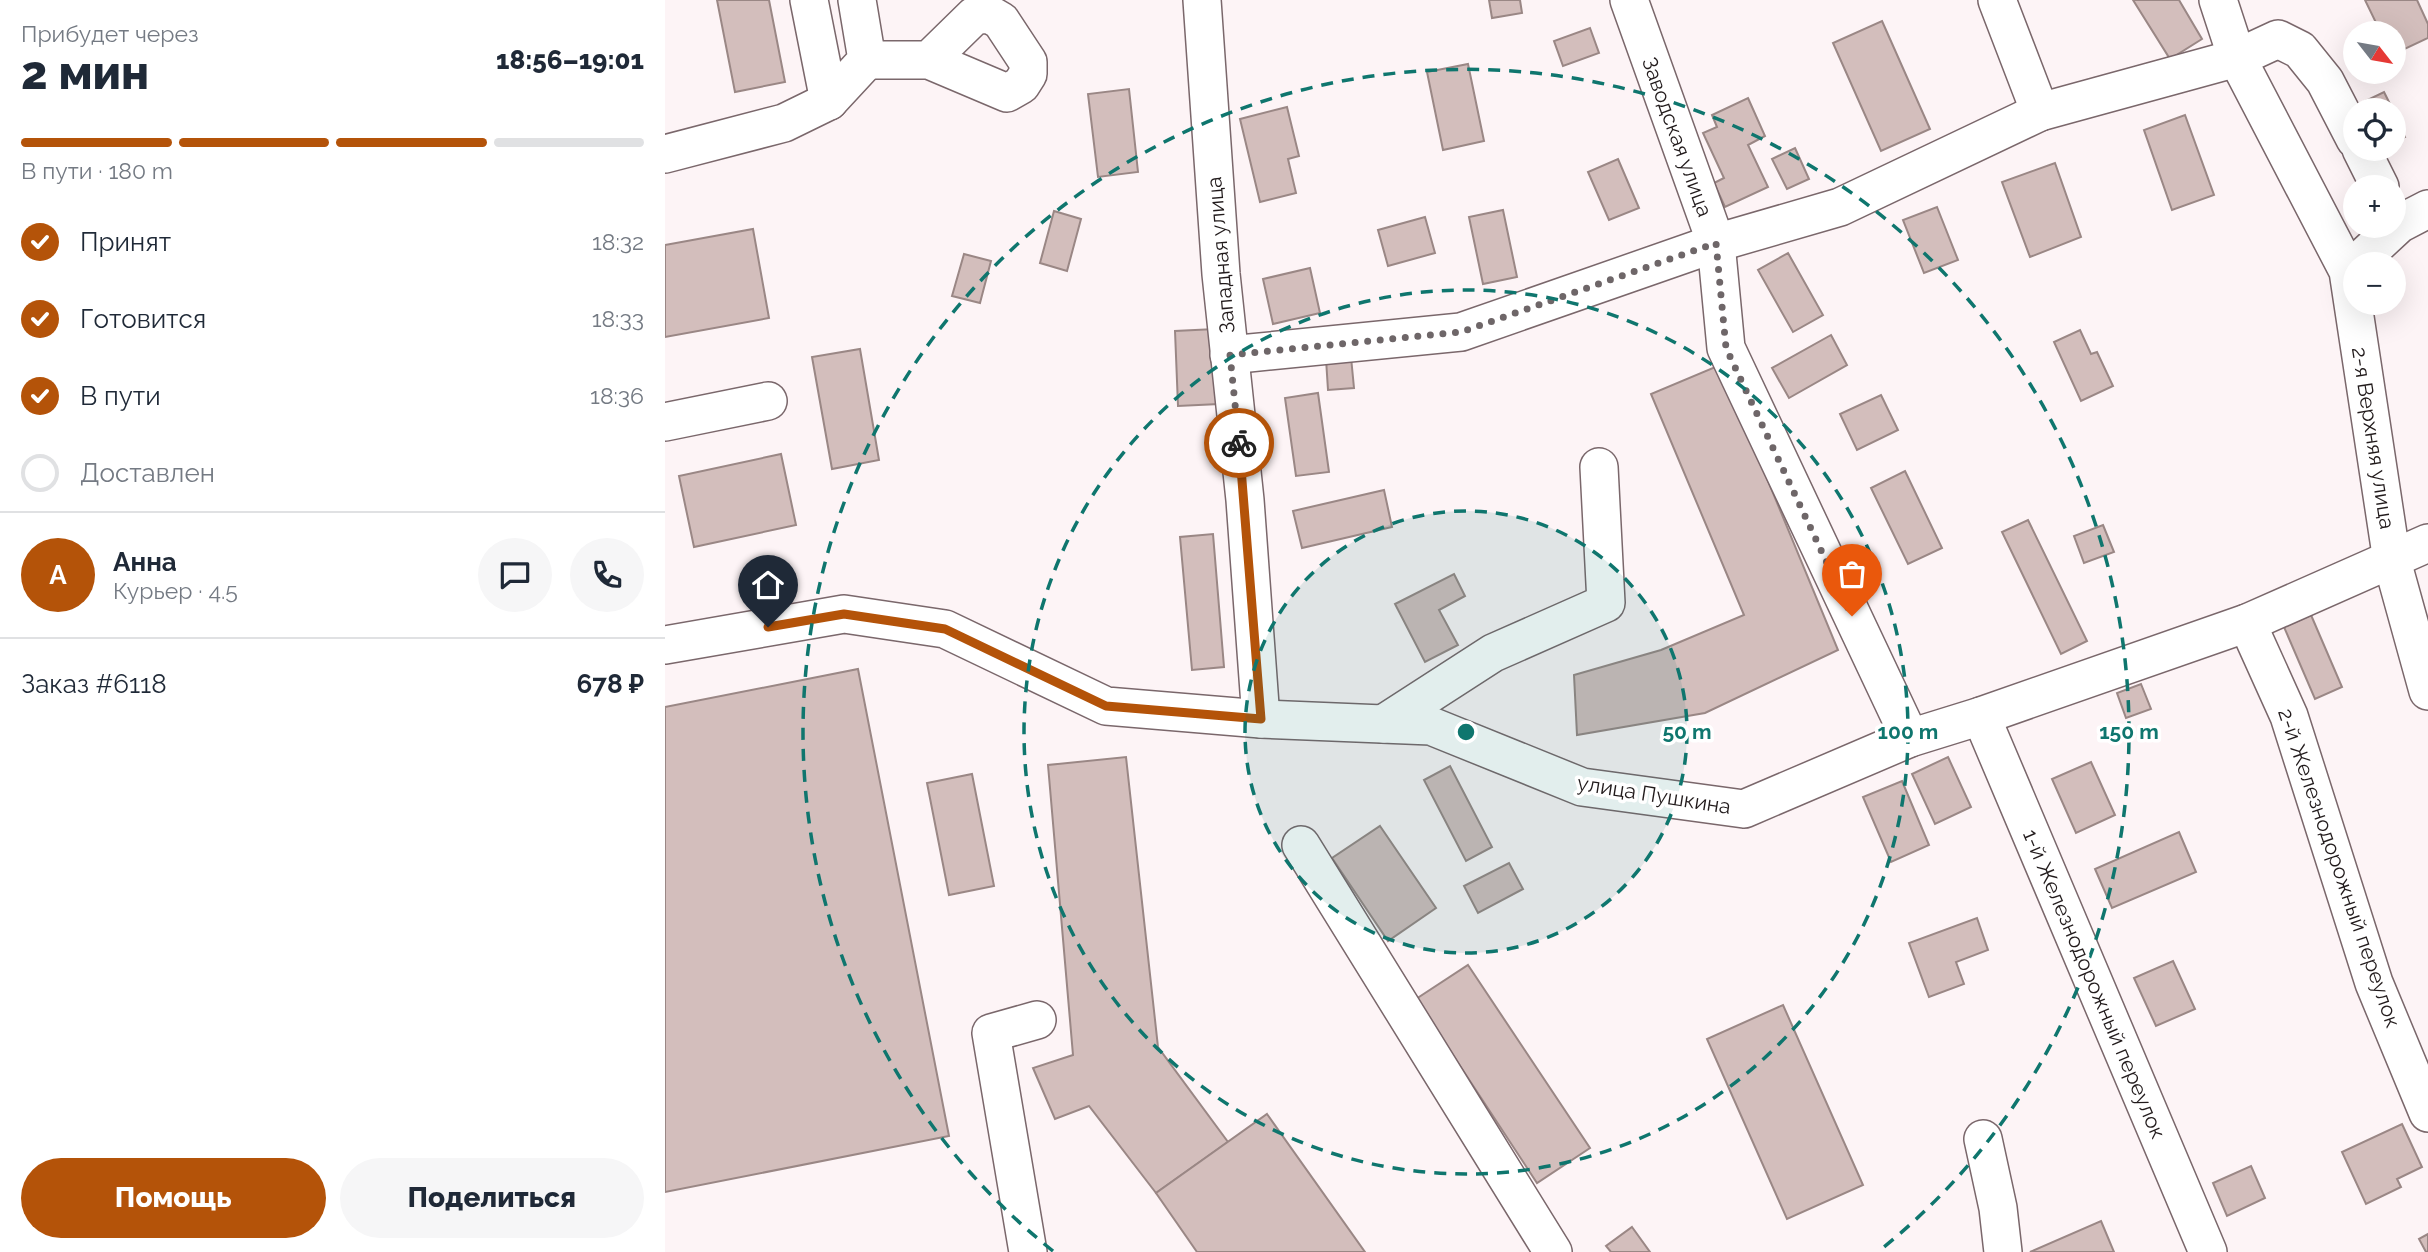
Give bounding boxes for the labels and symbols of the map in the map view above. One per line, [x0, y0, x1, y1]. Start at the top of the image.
north arrow [2343, 21, 2406, 84]
street label: Заводская улица [1637, 54, 1718, 220]
street label: Западная улица [1201, 176, 1240, 334]
street label: 2-я Верхняя улица [2347, 345, 2400, 531]
courier [1204, 408, 1274, 478]
pin [1822, 544, 1882, 616]
pin [738, 555, 798, 627]
street label: 2-й Железнодорожный переулок [2273, 705, 2406, 1031]
text: 50 m [1662, 719, 1712, 744]
text: 100 m [1878, 719, 1938, 744]
text: 150 m [2099, 719, 2159, 744]
centre of rings [1454, 720, 1478, 744]
street label: улица Пушкина [1576, 770, 1733, 819]
street label: 1-й Железнодорожный переулок [2018, 825, 2171, 1142]

